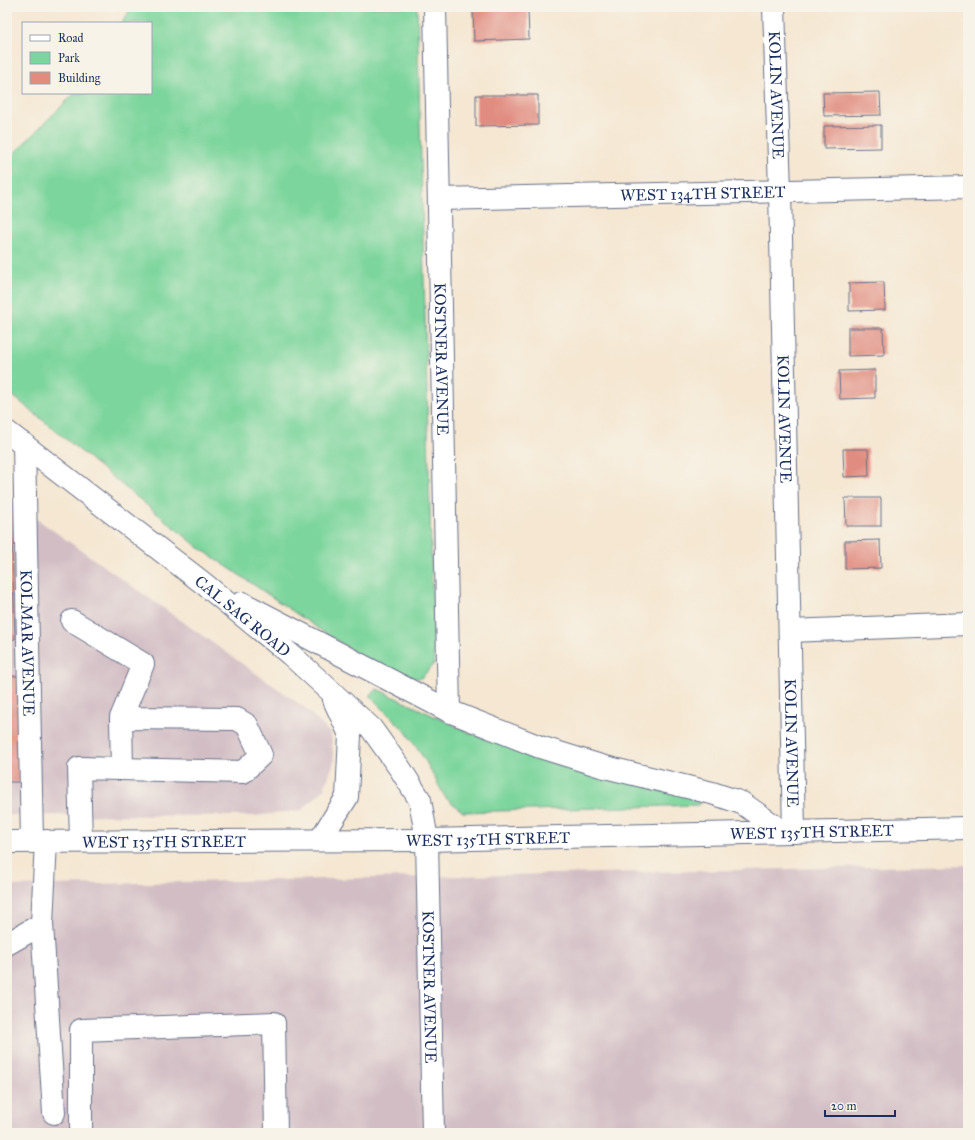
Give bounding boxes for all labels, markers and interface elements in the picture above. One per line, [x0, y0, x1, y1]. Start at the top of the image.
legend [22, 22, 152, 94]
street label: KOLIN AVENUE [765, 30, 788, 159]
text: Road [58, 31, 84, 45]
text: Park [58, 51, 80, 65]
text: Building [58, 71, 101, 86]
street label: WEST 134TH STREET [620, 182, 786, 205]
street label: KOSTNER AVENUE [430, 282, 453, 436]
street label: KOLIN AVENUE [774, 354, 795, 483]
street label: KOLMAR AVENUE [17, 570, 38, 716]
street label: CAL SAG ROAD [191, 571, 294, 661]
street label: KOLIN AVENUE [781, 678, 802, 807]
street label: WEST 135TH STREET [730, 821, 894, 843]
street label: WEST 135TH STREET [406, 828, 570, 850]
street label: WEST 135TH STREET [82, 832, 246, 852]
street label: KOSTNER AVENUE [418, 910, 441, 1063]
scale bar [825, 1092, 895, 1118]
text: 20 m [831, 1099, 857, 1113]

